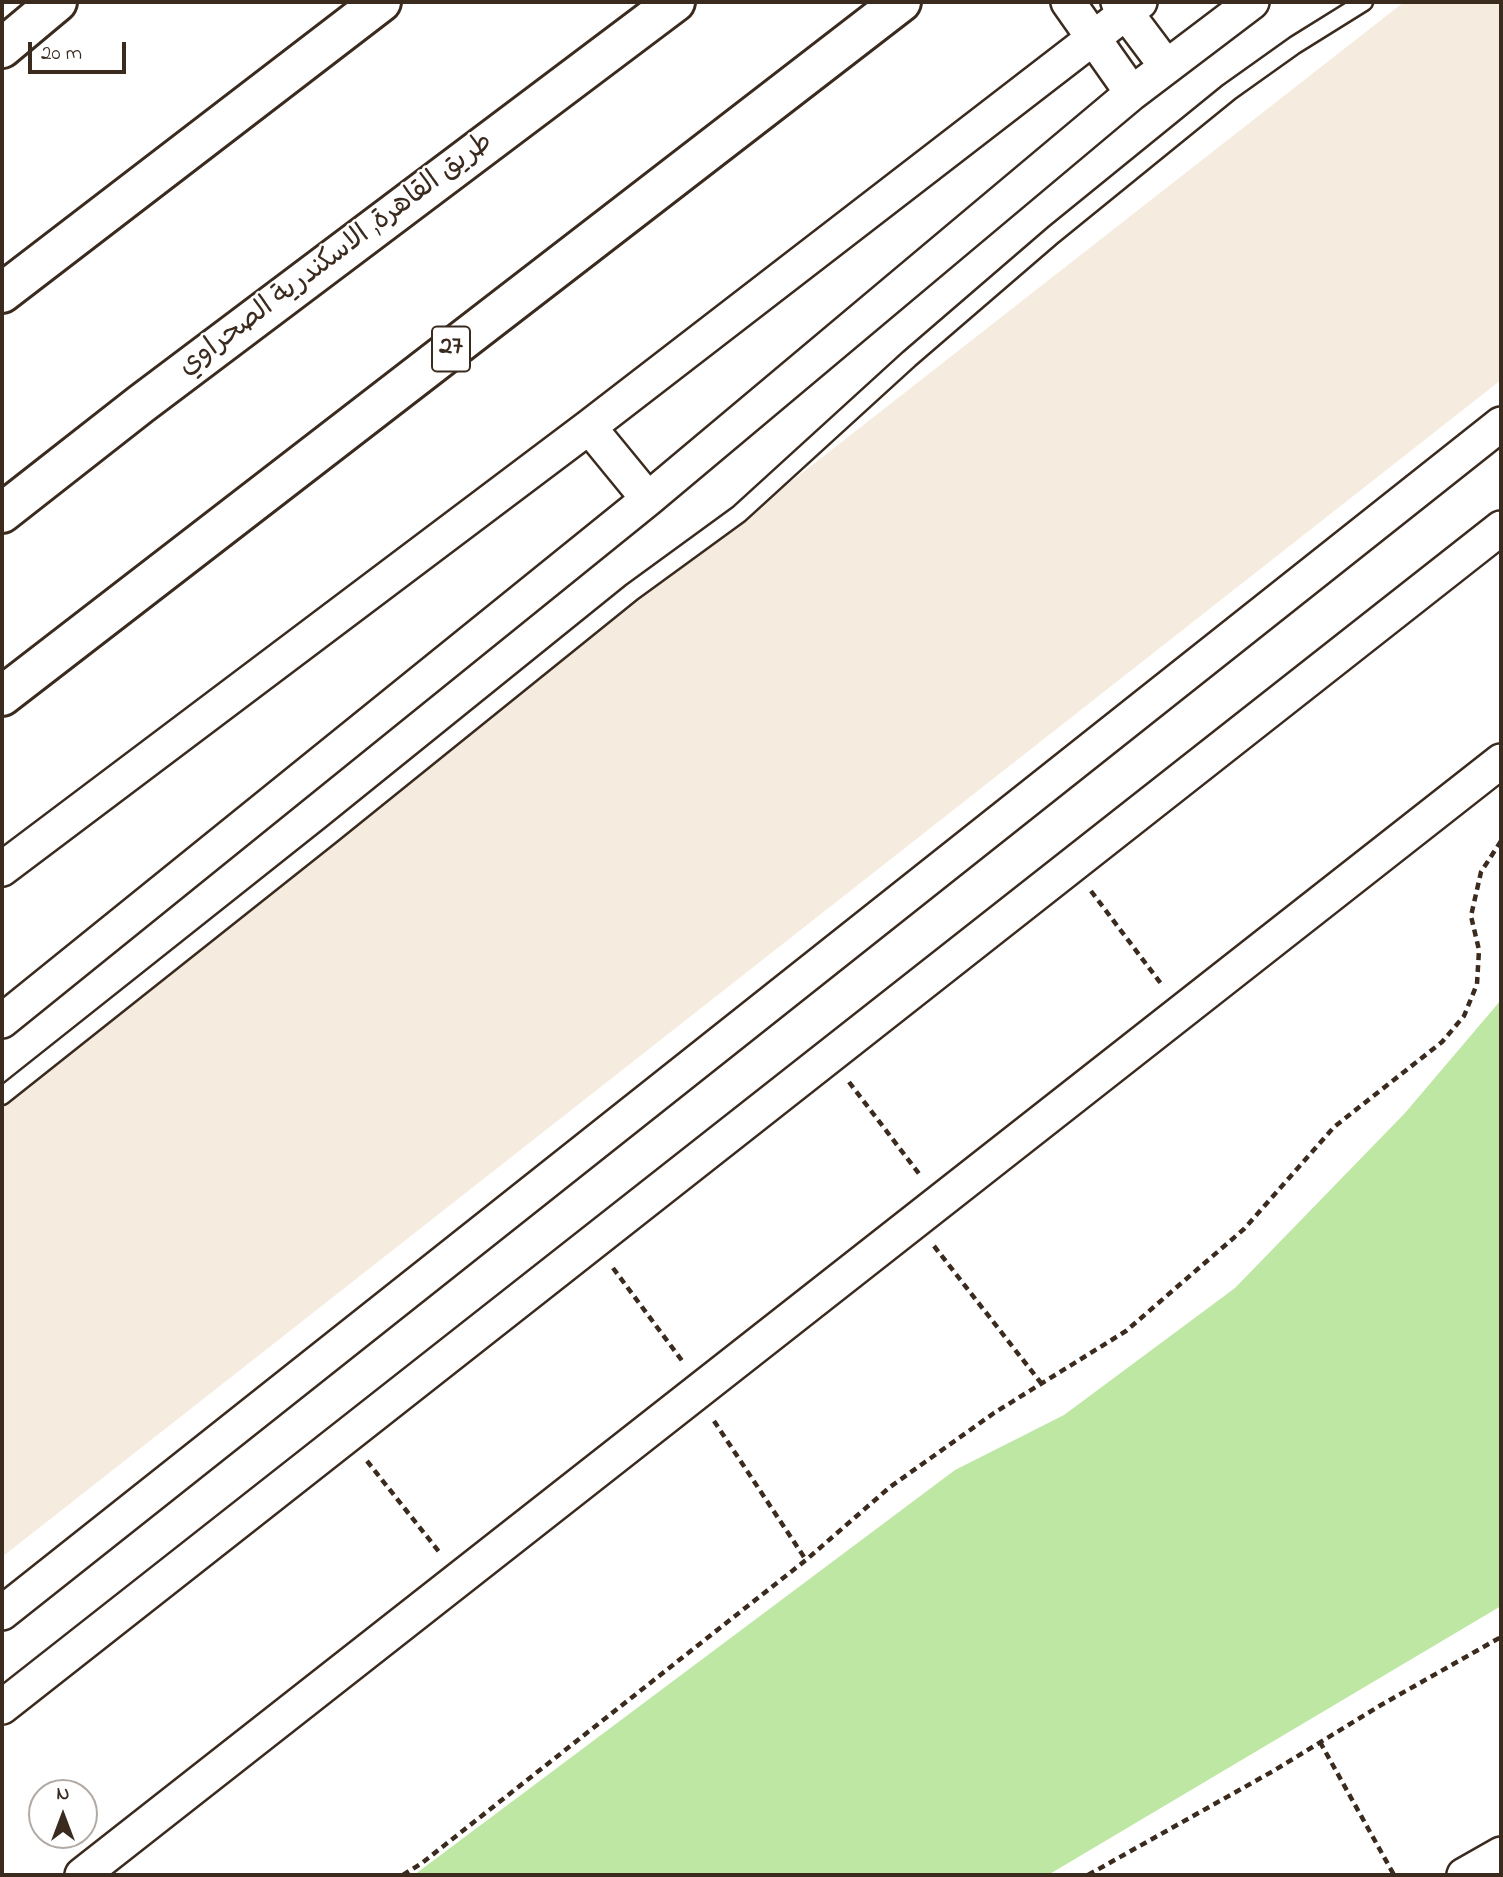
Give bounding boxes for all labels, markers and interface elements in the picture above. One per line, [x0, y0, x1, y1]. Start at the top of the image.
scale bar [32, 28, 130, 72]
text: 20 m [41, 39, 82, 69]
street label: طريق القاهرة, الاسكندرية الصحراوي [173, 127, 501, 385]
road number: 27 [432, 326, 470, 372]
north arrow [28, 1779, 98, 1849]
text: N [57, 1781, 69, 1808]

